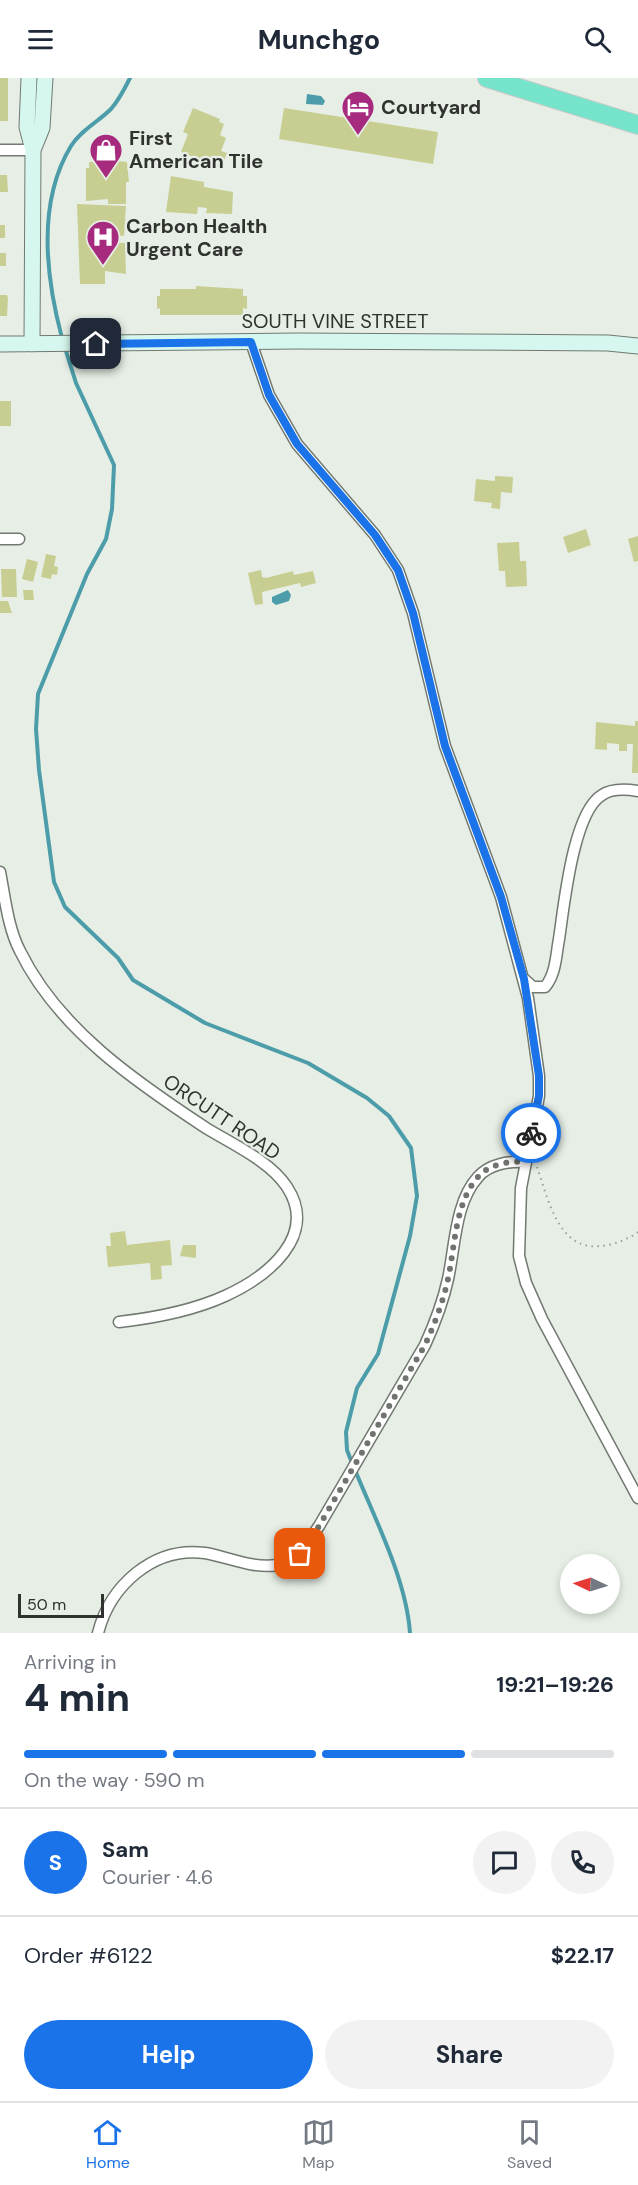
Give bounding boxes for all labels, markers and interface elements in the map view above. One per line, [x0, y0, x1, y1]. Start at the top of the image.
text: Munchgo [258, 22, 380, 57]
icon: menu [24, 23, 57, 56]
icon: search [581, 23, 614, 56]
hotel icon: Courtyard [340, 89, 376, 136]
place label: Courtyard [381, 94, 481, 120]
place label: First American Tile [129, 125, 263, 174]
shop icon: First American Tile [88, 132, 124, 179]
place label: Carbon Health Urgent Care [126, 213, 267, 262]
hospital icon: Carbon Health Urgent Care [85, 219, 121, 266]
street label: SOUTH VINE STREET [241, 308, 429, 334]
pin [70, 318, 121, 369]
icon: home [79, 327, 112, 360]
street label: ORCUTT ROAD [158, 1068, 286, 1166]
courier [501, 1103, 561, 1163]
icon: bike [515, 1117, 548, 1150]
pin [274, 1528, 325, 1579]
icon: bag [283, 1537, 316, 1570]
north arrow [560, 1554, 620, 1614]
map controls [560, 1554, 620, 1614]
scale bar [18, 1591, 104, 1618]
text: 50 m [27, 1594, 66, 1615]
text: Arriving in [24, 1649, 116, 1675]
text: 19:21–19:26 [496, 1670, 614, 1699]
text: 4 min [24, 1672, 130, 1723]
text: On the way · 590 m [24, 1767, 205, 1793]
button: chat [473, 1831, 536, 1894]
button: phone [551, 1831, 614, 1894]
text: Sam [102, 1835, 149, 1864]
text: S [49, 1848, 62, 1877]
text: Courier · 4.6 [102, 1864, 213, 1890]
text: Order #6122 [24, 1941, 153, 1970]
text: $22.17 [551, 1941, 614, 1970]
button: Help [24, 2020, 313, 2089]
button: Share [325, 2020, 614, 2089]
tab: Home [86, 2116, 130, 2173]
tab: Map [302, 2116, 335, 2173]
tab: Saved [507, 2116, 552, 2173]

